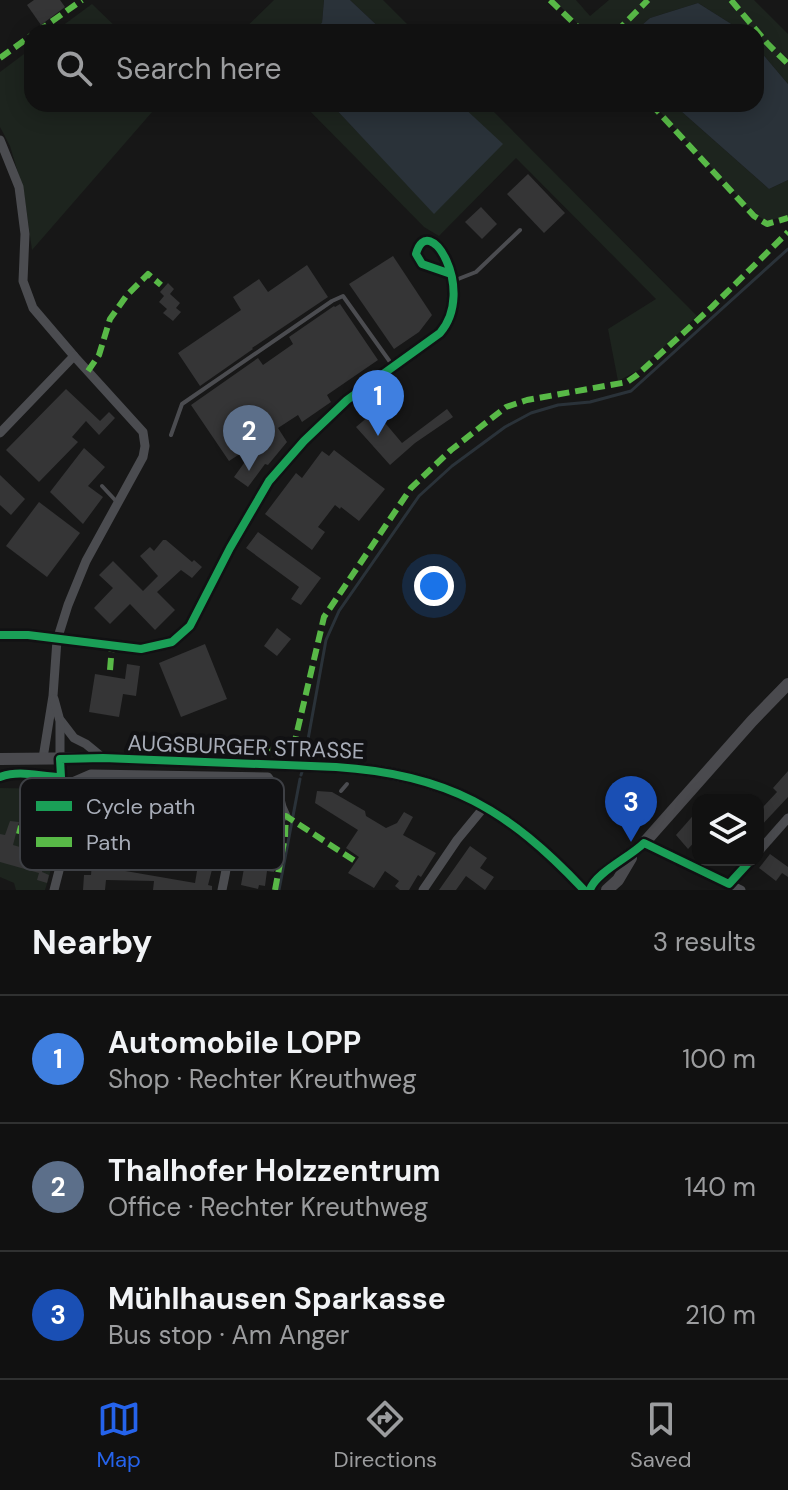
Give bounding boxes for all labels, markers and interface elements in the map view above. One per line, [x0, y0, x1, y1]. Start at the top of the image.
search box [24, 24, 764, 112]
icon: search [52, 46, 96, 90]
text: Search here [116, 49, 282, 88]
pin: 1 [352, 370, 404, 436]
pin: 2 [223, 405, 275, 471]
your location [414, 566, 454, 606]
street label: AUGSBURGER STRASSE [127, 728, 365, 766]
pin: 3 [605, 776, 657, 842]
legend [20, 778, 284, 870]
text: Cycle path [86, 792, 196, 821]
map controls [692, 794, 764, 866]
button: layers [692, 794, 764, 866]
text: Path [86, 828, 131, 857]
text: Nearby [32, 920, 152, 965]
text: 3 results [653, 925, 756, 959]
text: Automobile LOPP [108, 1023, 361, 1062]
text: 1 [53, 1042, 63, 1076]
text: 100 m [682, 1042, 756, 1076]
text: Shop · Rechter Kreuthweg [108, 1062, 417, 1096]
text: Thalhofer Holzzentrum [108, 1151, 440, 1190]
text: 2 [50, 1170, 66, 1204]
text: 140 m [684, 1170, 756, 1204]
text: Office · Rechter Kreuthweg [108, 1190, 428, 1224]
text: Mühlhausen Sparkasse [108, 1279, 446, 1318]
text: 3 [50, 1298, 66, 1332]
text: 210 m [685, 1298, 756, 1332]
text: Bus stop · Am Anger [108, 1318, 349, 1352]
tab: Map [96, 1397, 141, 1474]
tab: Directions [334, 1397, 437, 1474]
tab: Saved [630, 1397, 692, 1474]

